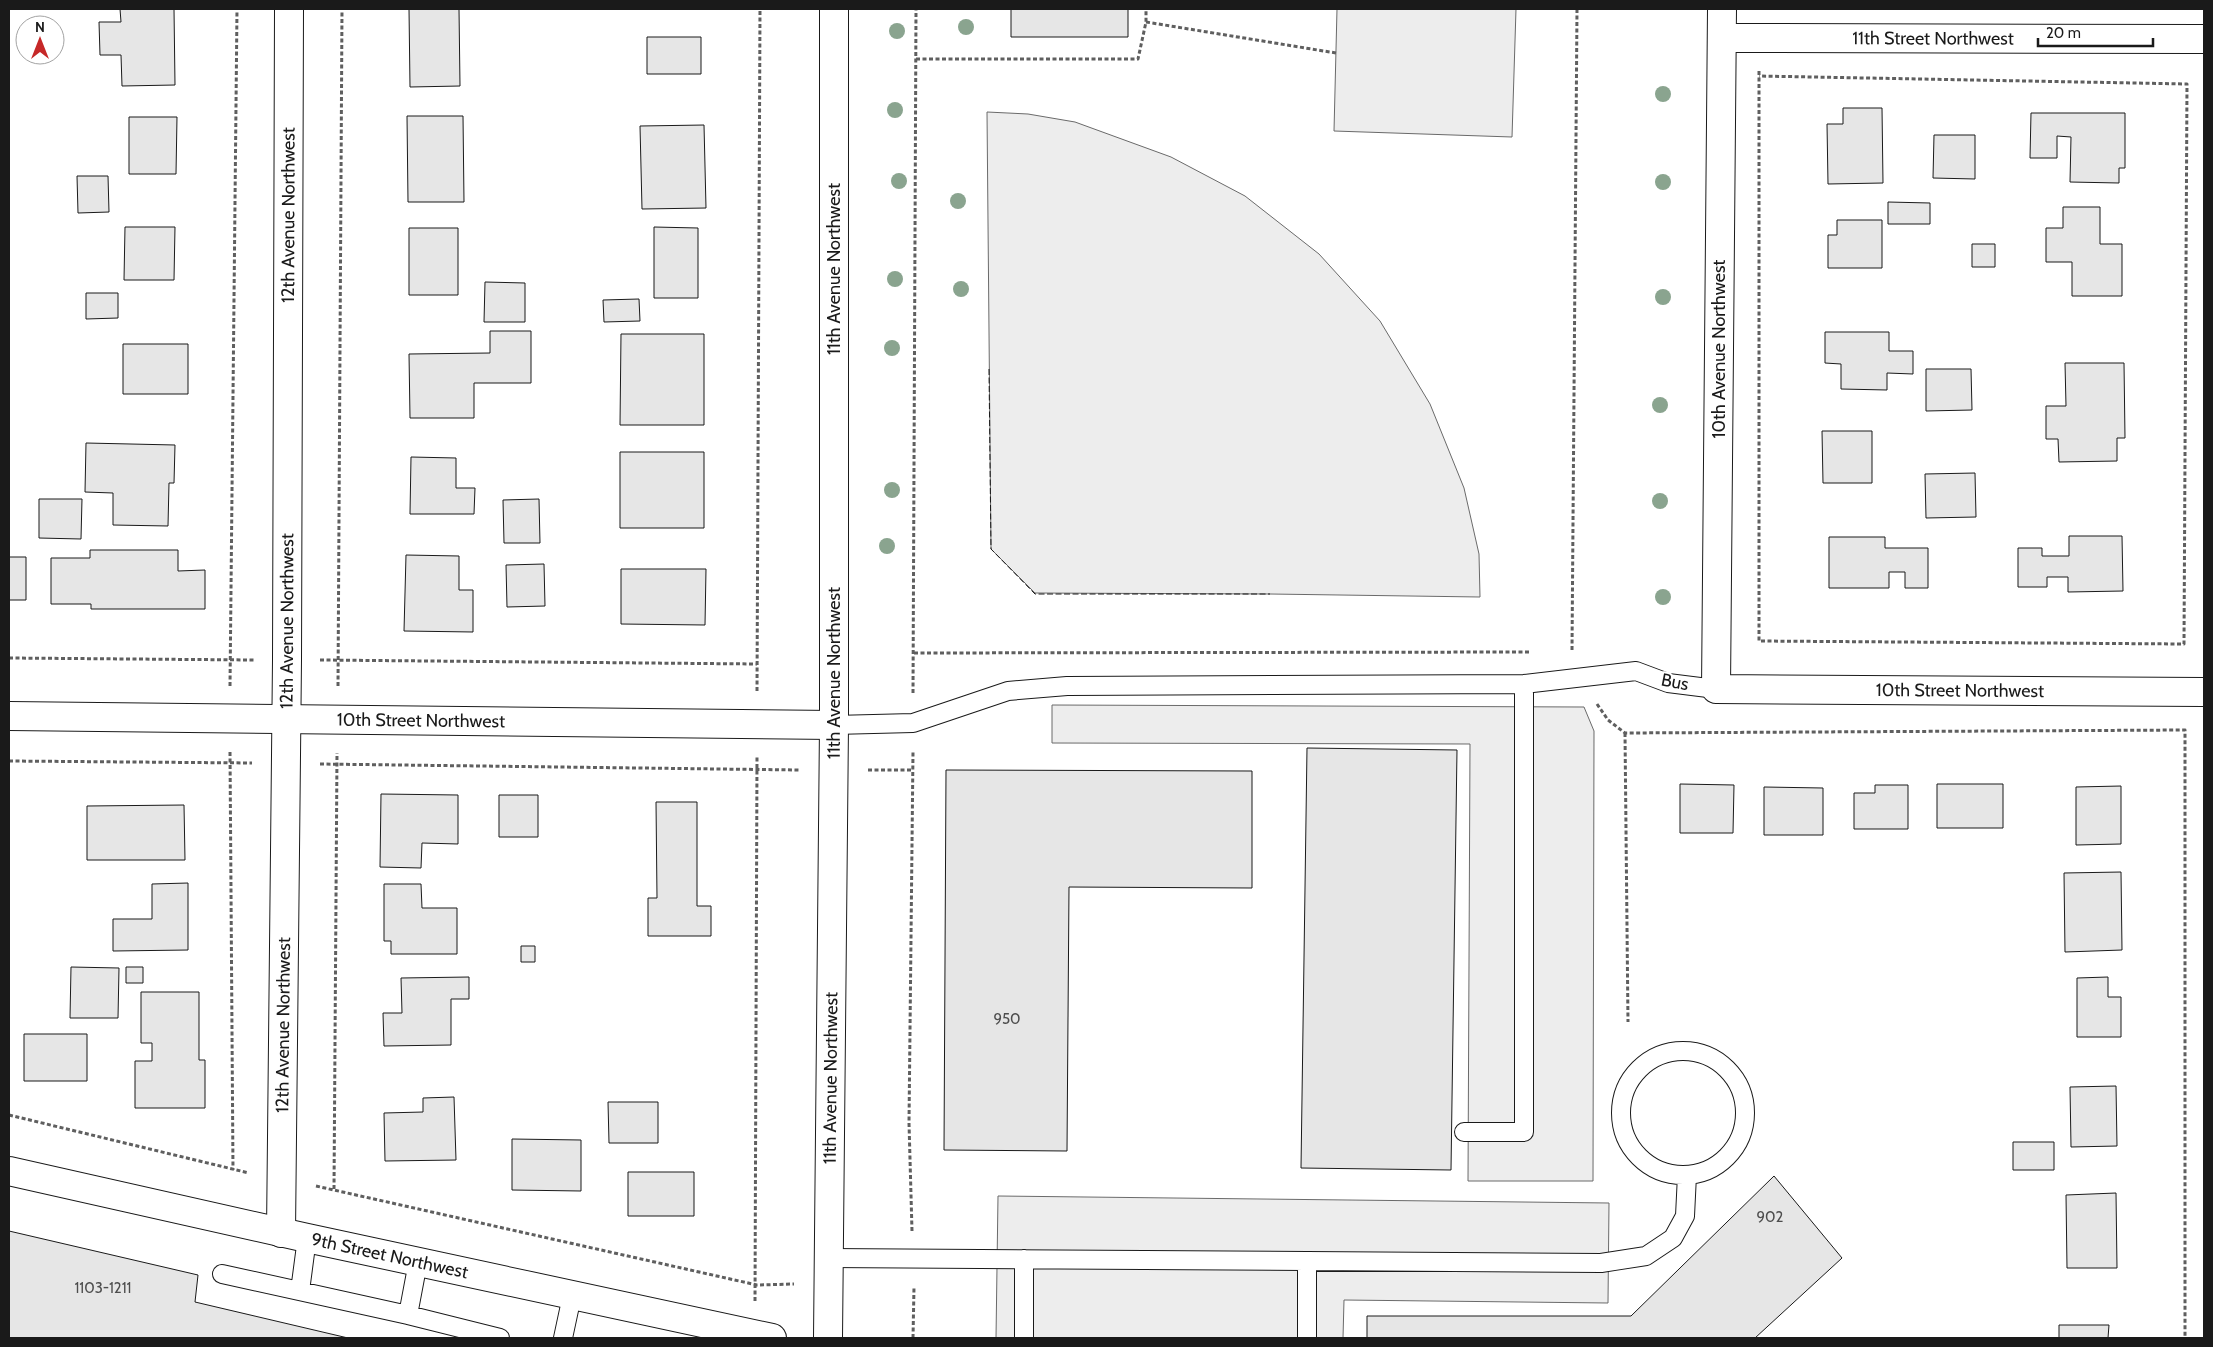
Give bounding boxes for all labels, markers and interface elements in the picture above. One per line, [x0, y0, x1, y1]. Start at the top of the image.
north arrow [15, 15, 65, 65]
scale bar [2038, 15, 2153, 47]
text: N [35, 18, 45, 36]
text: 20 m [2046, 24, 2081, 42]
street label: 11th Street Northwest [1852, 27, 2014, 50]
street label: 12th Avenue Northwest [277, 127, 300, 303]
street label: 11th Avenue Northwest [823, 183, 845, 355]
street label: 10th Avenue Northwest [1708, 260, 1730, 438]
street label: 12th Avenue Northwest [275, 533, 298, 709]
street label: 11th Avenue Northwest [823, 587, 845, 759]
street label: Bus [1659, 669, 1691, 695]
street label: 10th Street Northwest [1876, 679, 2044, 702]
street label: 10th Street Northwest [337, 709, 505, 732]
street label: 12th Avenue Northwest [271, 937, 295, 1113]
street label: 11th Avenue Northwest [819, 992, 842, 1164]
house number: 950 [993, 1010, 1021, 1028]
house number: 902 [1757, 1208, 1784, 1226]
street label: 9th Street Northwest [309, 1228, 470, 1283]
house number: 1103-1211 [74, 1279, 132, 1297]

